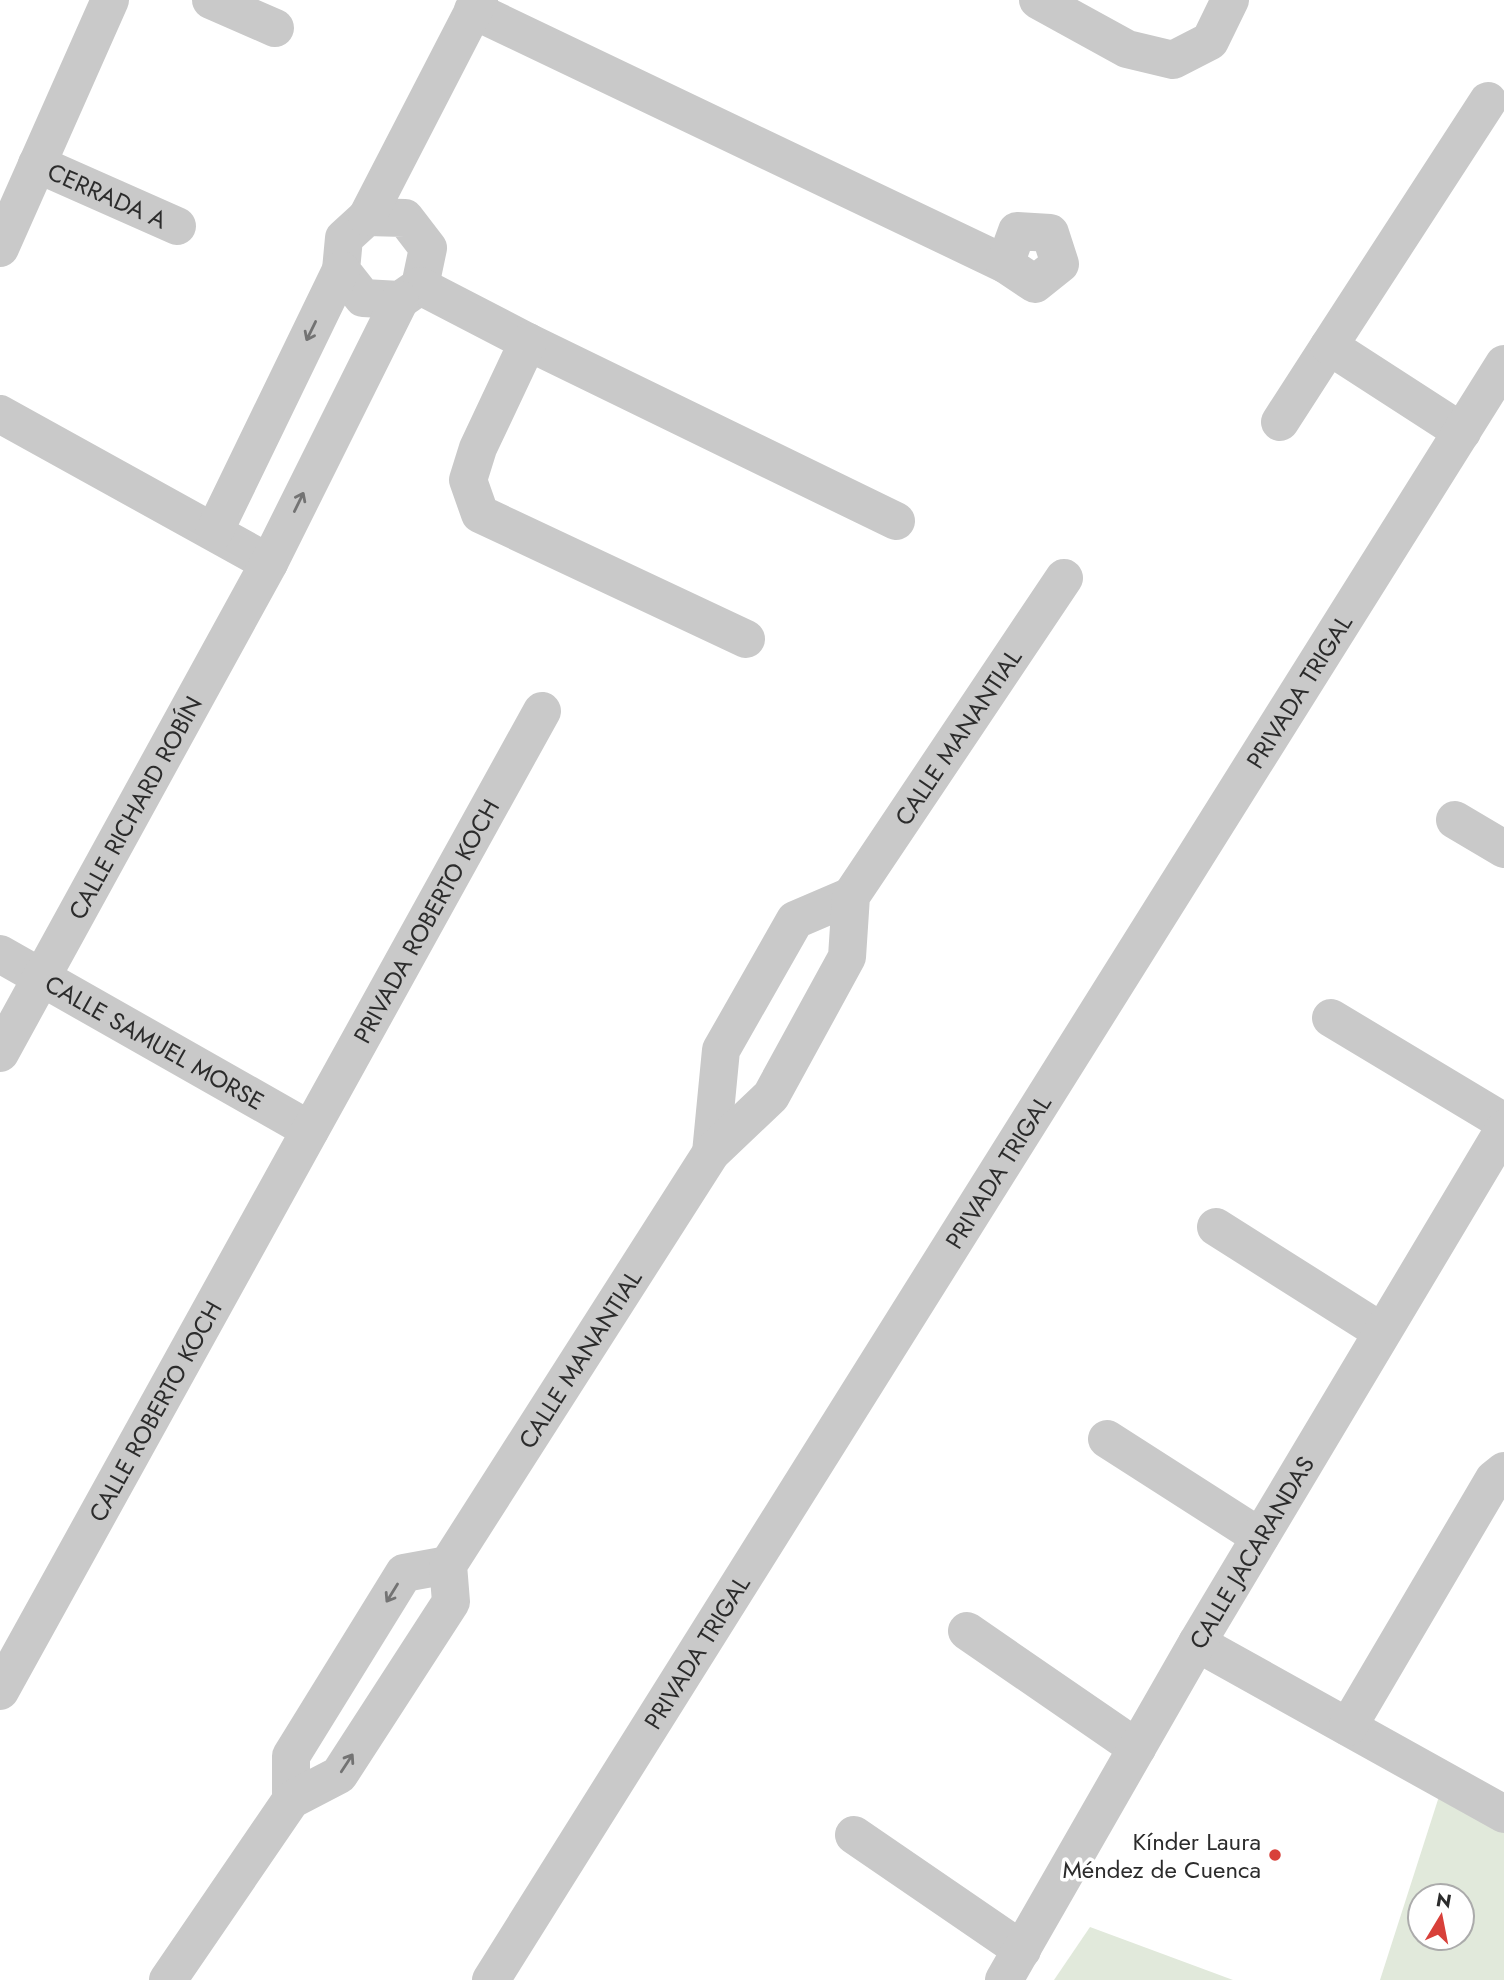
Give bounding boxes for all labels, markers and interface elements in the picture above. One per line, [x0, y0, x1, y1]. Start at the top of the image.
street label: CERRADA A [42, 153, 173, 237]
one-way arrow [304, 320, 317, 341]
one-way arrow [293, 492, 307, 513]
street label: PRIVADA TRIGAL [1237, 607, 1360, 775]
street label: CALLE MANANTIAL [886, 641, 1030, 832]
street label: CALLE RICHARD ROBÍN [59, 690, 210, 926]
street label: PRIVADA ROBERTO KOCH [344, 793, 508, 1049]
street label: CALLE SAMUEL MORSE [39, 966, 271, 1118]
street label: PRIVADA TRIGAL [936, 1088, 1059, 1255]
street label: CALLE MANANTIAL [509, 1262, 650, 1455]
street label: CALLE ROBERTO KOCH [80, 1294, 230, 1528]
street label: CALLE JACARANDAS [1180, 1449, 1322, 1655]
street label: PRIVADA TRIGAL [635, 1568, 758, 1736]
one-way arrow [384, 1583, 398, 1603]
one-way arrow [339, 1754, 354, 1773]
place label: Kínder Laura Méndez de Cuenca [1062, 1824, 1261, 1887]
marker: Kínder Laura Méndez de Cuenca [1267, 1847, 1283, 1863]
north arrow [1406, 1882, 1476, 1952]
text: N [1434, 1886, 1454, 1915]

